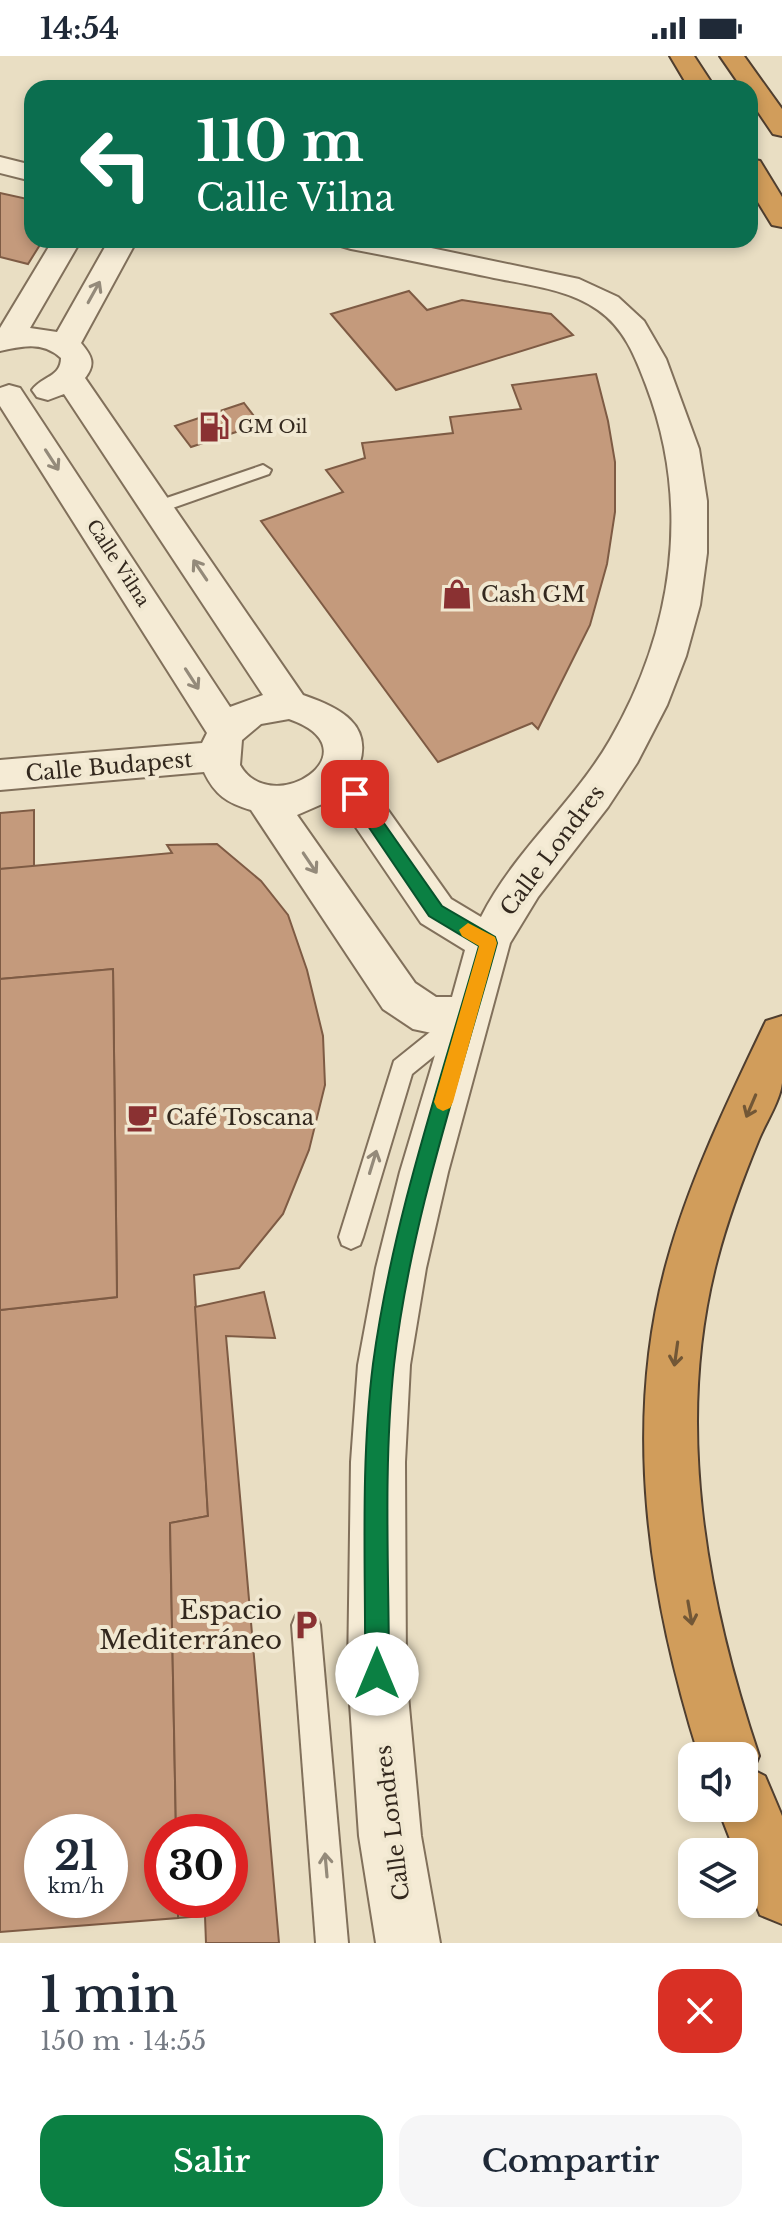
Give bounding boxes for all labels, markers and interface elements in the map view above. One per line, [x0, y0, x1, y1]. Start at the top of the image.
text: 14:54 [40, 10, 119, 47]
text: 110 m [196, 107, 364, 176]
icon: left [64, 112, 168, 216]
text: Calle Vilna [196, 176, 394, 221]
one-way arrow [87, 280, 103, 304]
fuel station icon: GM Oil [197, 410, 231, 444]
place label: GM Oil [238, 416, 308, 438]
one-way arrow [43, 449, 60, 471]
street label: Calle Vilna [82, 515, 154, 611]
one-way arrow [192, 560, 208, 582]
shop icon: Cash GM [440, 577, 474, 611]
place label: Cash GM [481, 581, 585, 608]
one-way arrow [185, 667, 201, 690]
street label: Calle Budapest [24, 746, 194, 787]
pin [321, 760, 389, 828]
icon: arrive [333, 772, 377, 816]
street label: Calle Londres [495, 780, 610, 921]
one-way arrow [302, 852, 318, 874]
one-way arrow [742, 1093, 757, 1118]
cafe icon: Café Toscana [125, 1100, 159, 1134]
place label: Café Toscana [166, 1104, 315, 1131]
one-way arrow [367, 1150, 382, 1175]
one-way arrow [668, 1341, 683, 1366]
place label: Espacio Mediterráneo [99, 1594, 282, 1656]
one-way arrow [683, 1600, 698, 1625]
parking icon: Espacio Mediterráneo [289, 1608, 323, 1642]
position arrow [335, 1632, 419, 1716]
map controls [678, 1742, 758, 1918]
button: sound [678, 1742, 758, 1822]
street label: Calle Londres [370, 1744, 415, 1902]
speed limit sign: 30 [144, 1814, 248, 1918]
text: 21 [54, 1831, 98, 1881]
button: layers [678, 1838, 758, 1918]
one-way arrow [318, 1852, 333, 1879]
text: km/h [48, 1874, 104, 1898]
text: 1 min [40, 1965, 178, 2025]
button: close [658, 1969, 742, 2053]
text: 150 m · 14:55 [40, 2025, 206, 2057]
button: Salir [40, 2115, 383, 2207]
button: Compartir [399, 2115, 742, 2207]

